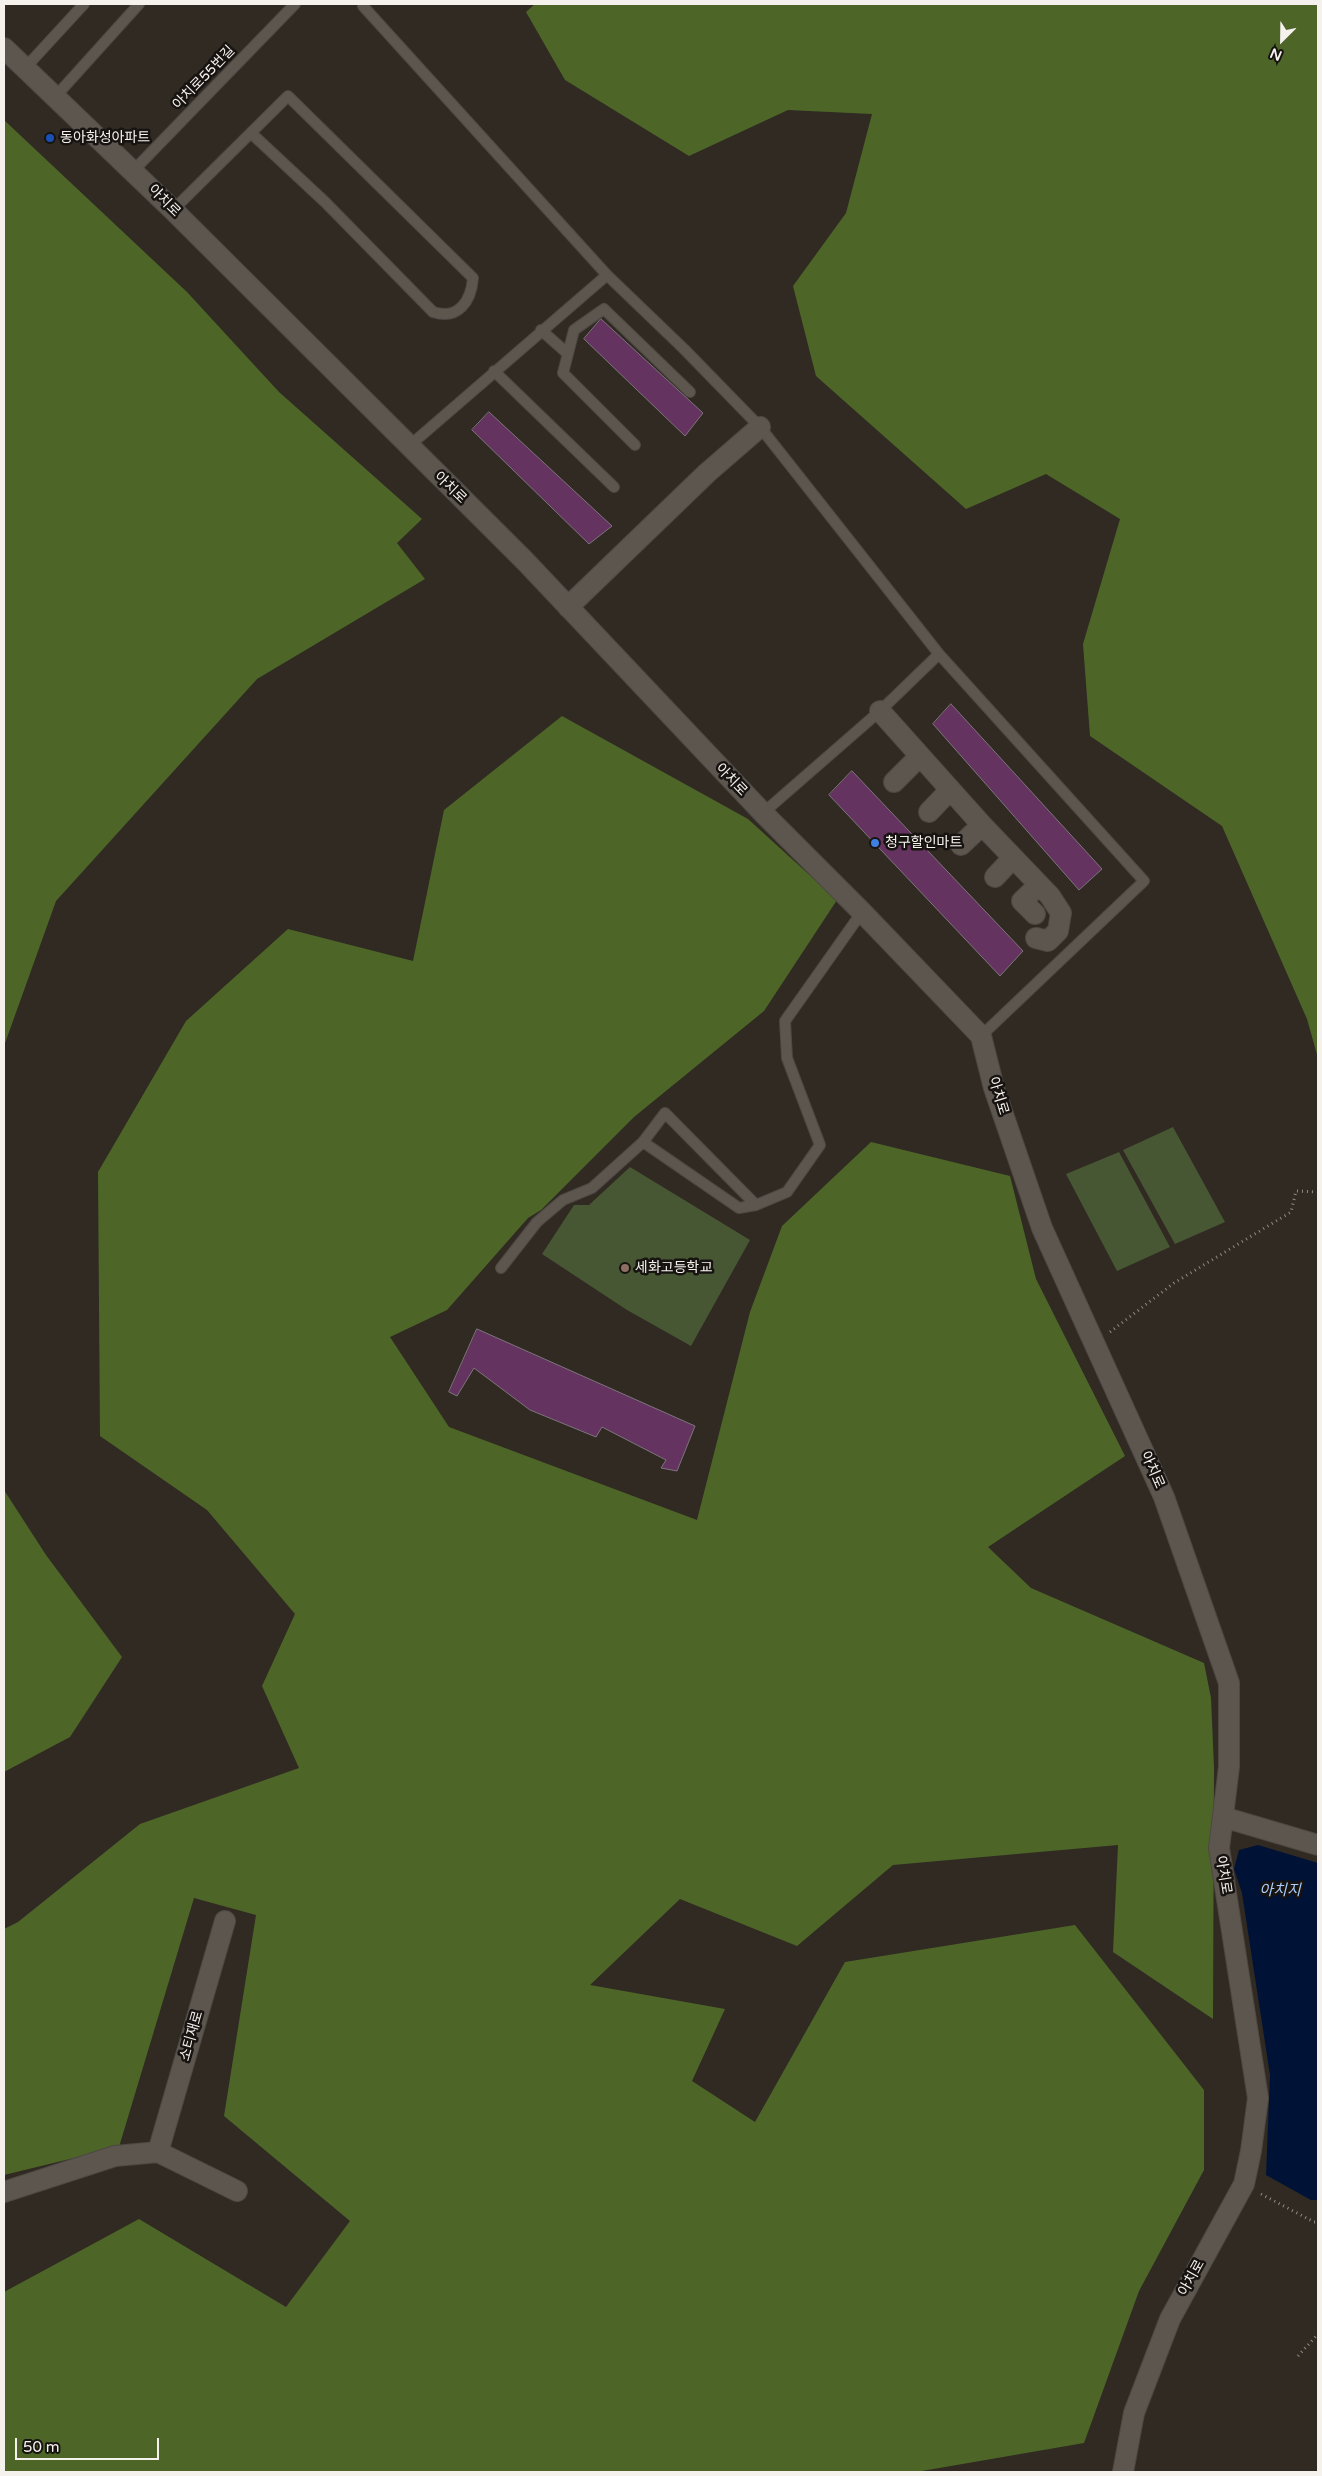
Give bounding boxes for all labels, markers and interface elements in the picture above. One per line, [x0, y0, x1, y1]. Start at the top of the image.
north arrow [1257, 15, 1307, 65]
street label: 아치로55번길 [169, 43, 239, 113]
text: N [1267, 44, 1284, 64]
place label: 동아화성아파트 [60, 130, 150, 146]
marker: 동아화성아파트 [44, 132, 56, 144]
street label: 아치로 [144, 181, 184, 221]
street label: 아치로 [430, 469, 470, 507]
street label: 아치로 [712, 760, 750, 800]
place label: 청구할인마트 [885, 835, 962, 851]
marker: 청구할인마트 [869, 837, 881, 849]
street label: 아치로 [984, 1075, 1012, 1117]
place label: 세화고등학교 [635, 1260, 712, 1276]
marker: 세화고등학교 [619, 1262, 631, 1274]
street label: 아치로 [1136, 1449, 1168, 1491]
street label: 아치로 [1212, 1855, 1234, 1895]
water label: 아치지 [1259, 1882, 1301, 1900]
street label: 소티재로 [177, 2009, 207, 2063]
street label: 아치로 [1175, 2257, 1209, 2299]
scale bar [18, 2428, 161, 2460]
text: 50 m [23, 2438, 60, 2456]

